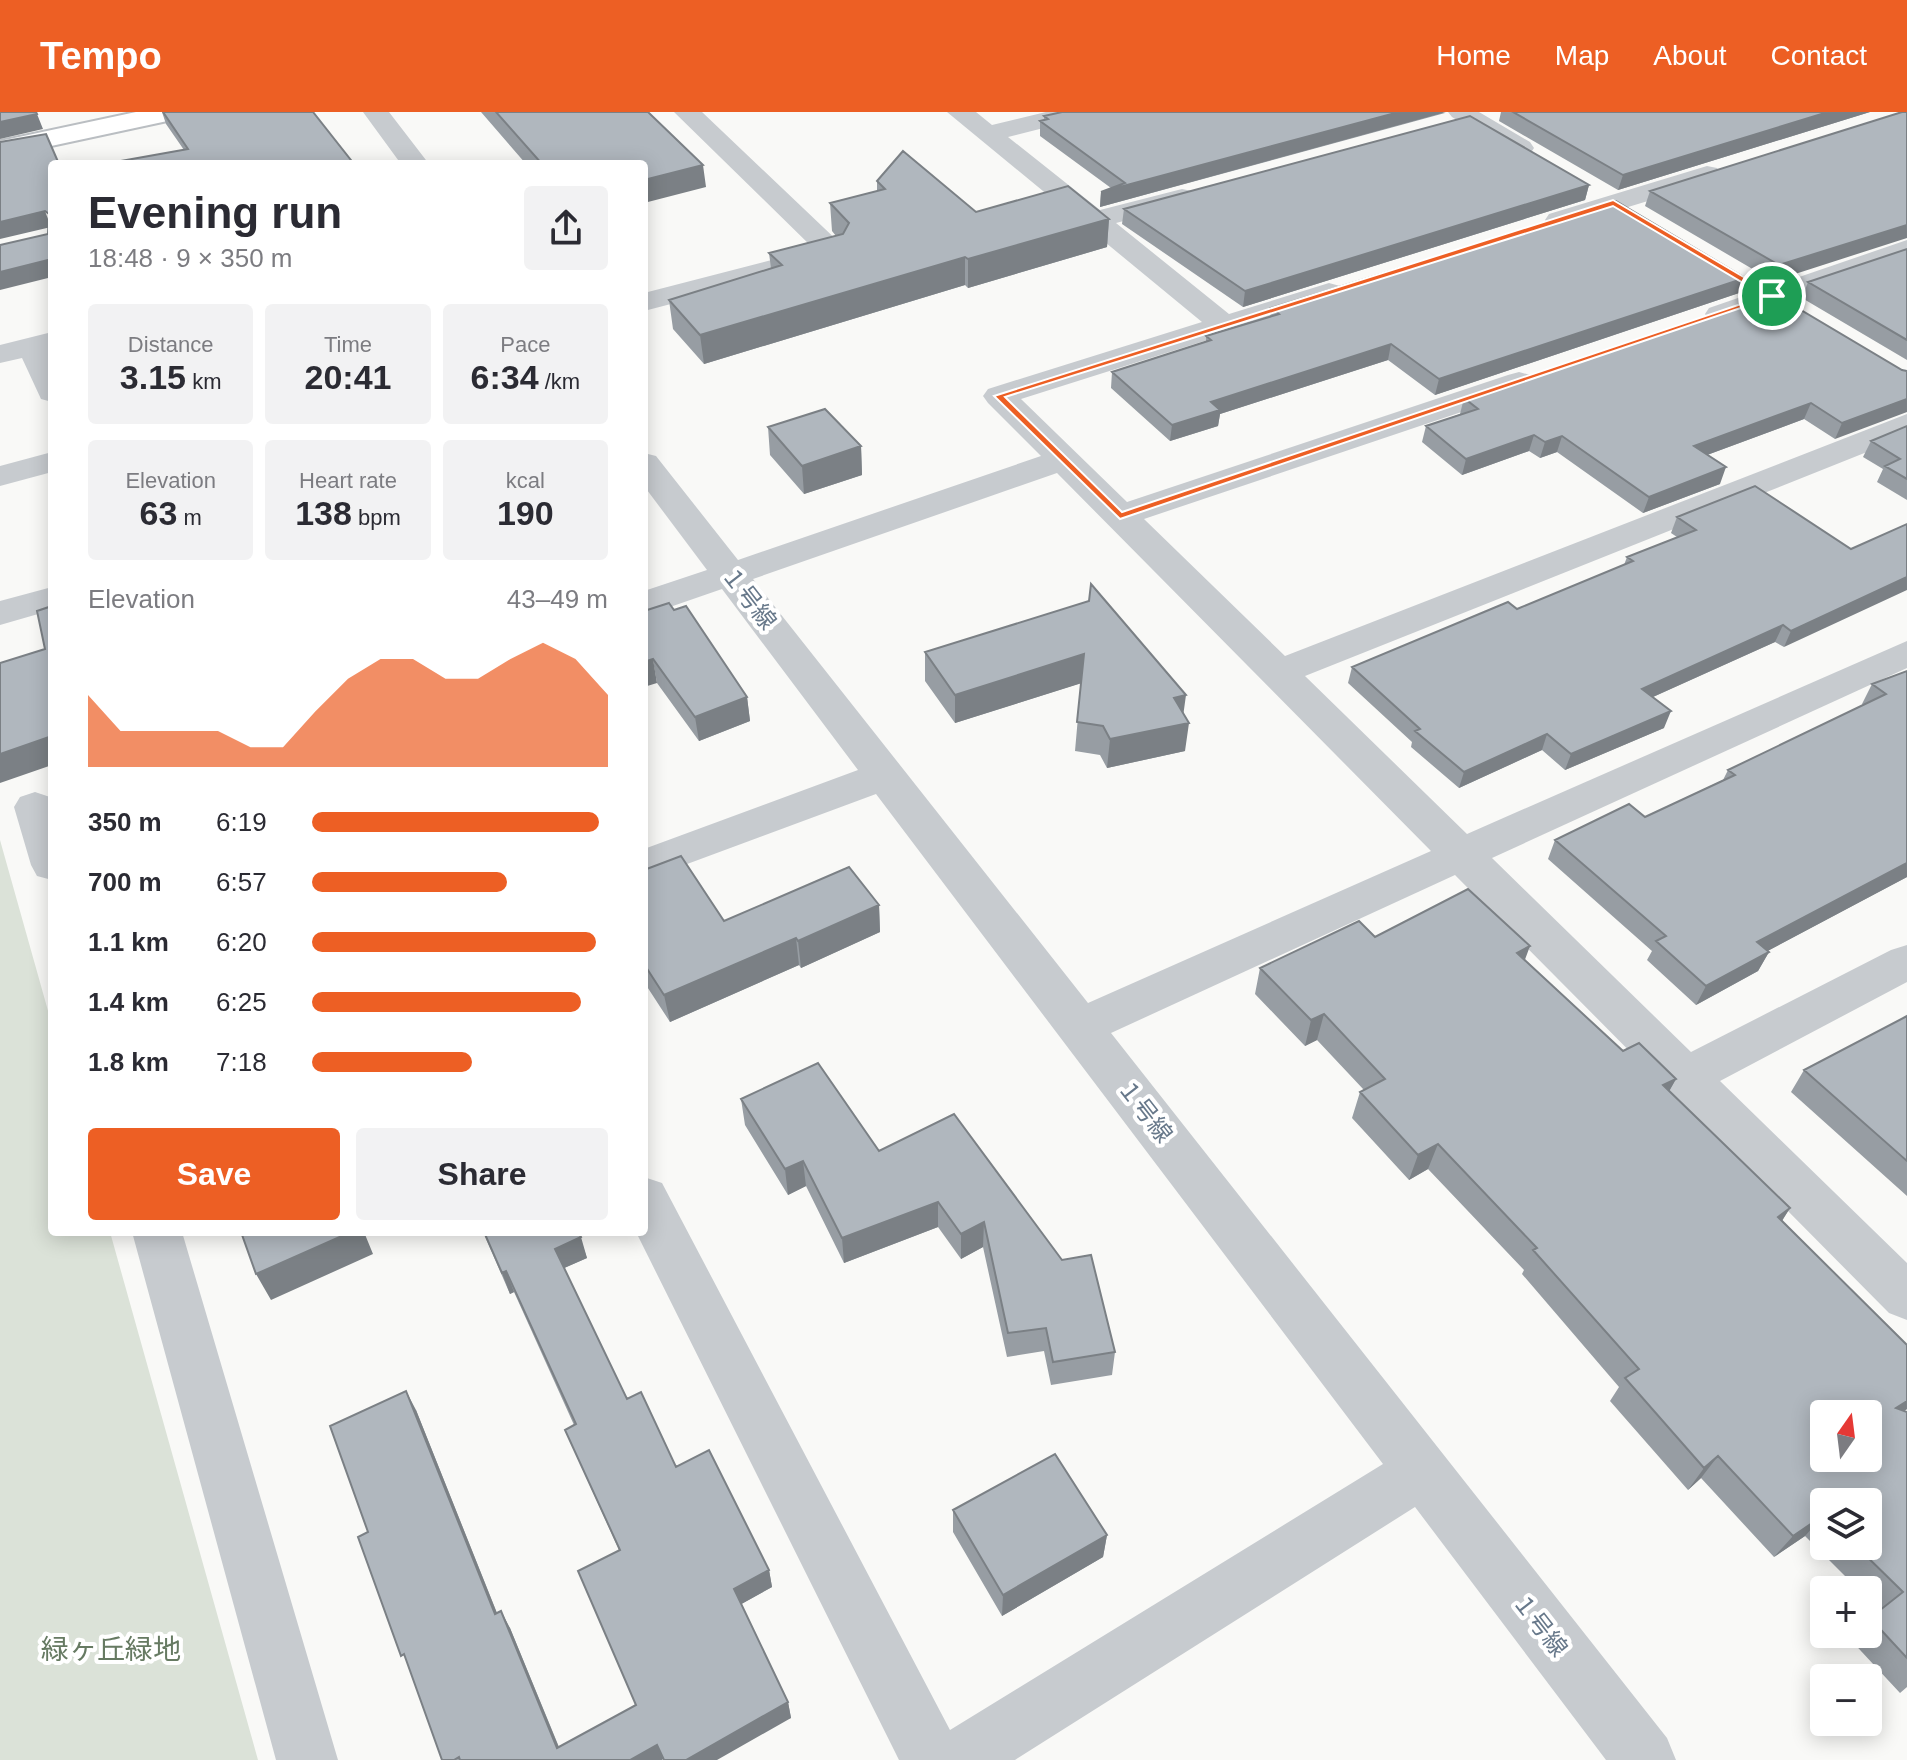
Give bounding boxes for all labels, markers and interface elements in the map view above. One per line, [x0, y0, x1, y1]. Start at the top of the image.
text: Tempo [40, 35, 162, 77]
text: Home [1436, 40, 1511, 71]
text: Map [1555, 40, 1609, 71]
text: About [1653, 40, 1727, 71]
text: Contact [1771, 40, 1867, 71]
button: share [524, 186, 608, 270]
text: Evening run [88, 188, 342, 237]
text: 18:48 · 9 × 350 m [88, 243, 293, 273]
pin [1738, 262, 1806, 330]
icon: arrive [1750, 274, 1794, 318]
text: Distance [128, 332, 213, 357]
text: Time [324, 332, 372, 357]
text: Pace [500, 332, 550, 357]
text: 3.15 [120, 358, 186, 396]
text: 20:41 [305, 358, 391, 396]
text: 6:34 [471, 358, 539, 396]
text: km [186, 369, 221, 394]
text: /km [539, 369, 580, 394]
text: Elevation [125, 468, 216, 493]
text: Heart rate [299, 468, 397, 493]
text: kcal [506, 468, 545, 493]
text: 63 [140, 494, 177, 532]
text: 138 [295, 494, 352, 532]
text: 190 [497, 494, 554, 532]
text: m [177, 505, 202, 530]
text: bpm [352, 505, 401, 530]
street label: １号線 [717, 561, 782, 634]
text: Elevation [88, 584, 195, 614]
text: 43–49 m [507, 584, 608, 614]
text: 350 m [88, 807, 162, 837]
text: 6:19 [216, 807, 267, 837]
text: 700 m [88, 867, 162, 897]
text: 6:57 [216, 867, 267, 897]
text: 1.1 km [88, 927, 169, 957]
text: 6:20 [216, 927, 267, 957]
text: 1.4 km [88, 987, 169, 1017]
text: 6:25 [216, 987, 267, 1017]
text: 1.8 km [88, 1047, 169, 1077]
text: 7:18 [216, 1047, 267, 1077]
street label: １号線 [1113, 1074, 1178, 1147]
button: Save [88, 1128, 340, 1220]
button: Share [356, 1128, 608, 1220]
north arrow [1810, 1400, 1882, 1472]
map controls [1810, 1400, 1882, 1736]
button: layers [1810, 1488, 1882, 1560]
button: + [1810, 1576, 1882, 1648]
street label: １号線 [1508, 1588, 1573, 1661]
park label: 緑ヶ丘緑地 [41, 1634, 181, 1665]
button: − [1810, 1664, 1882, 1736]

